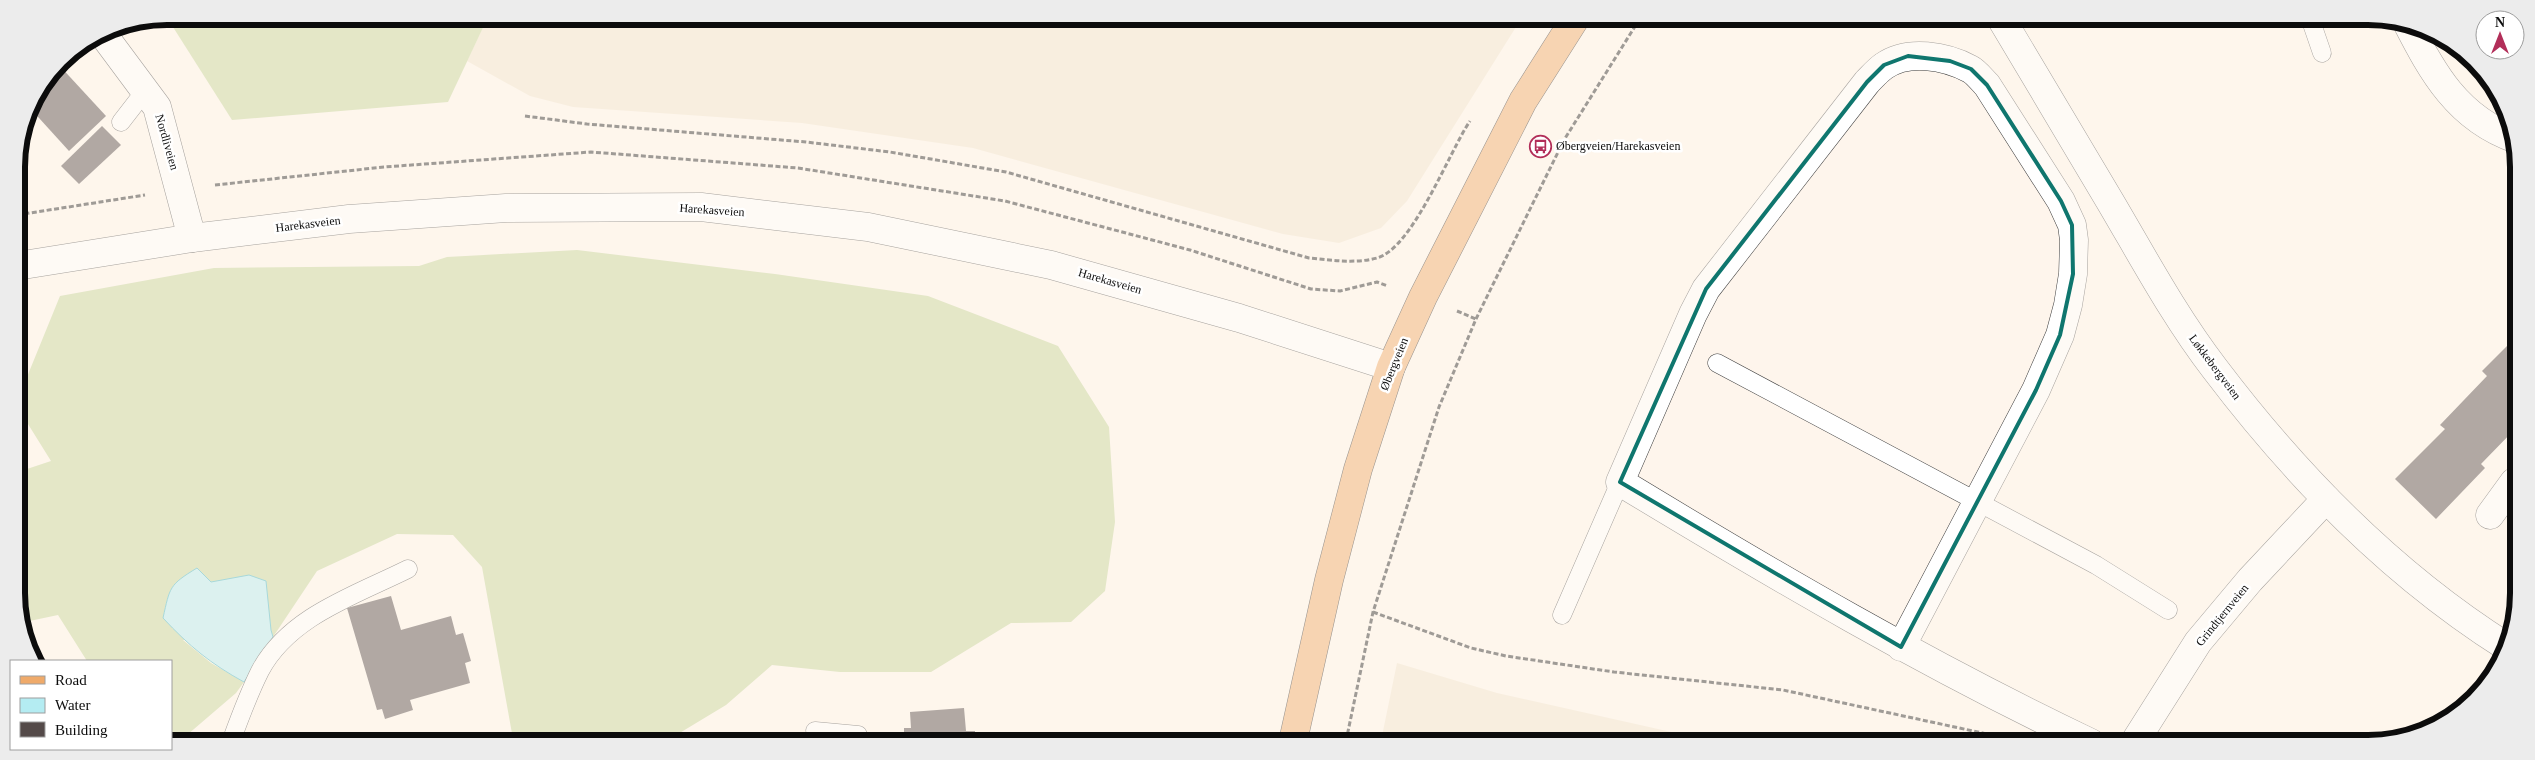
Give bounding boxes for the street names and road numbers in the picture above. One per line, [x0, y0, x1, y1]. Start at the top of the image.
street label: Nordliveien [152, 113, 182, 171]
street label: Harekasveien [679, 201, 745, 219]
street label: Harekasveien [275, 213, 341, 235]
street label: Harekasveien [1077, 265, 1143, 297]
street label: Løkkebergveien [2186, 332, 2244, 402]
street label: Øbergveien [1377, 336, 1411, 392]
street label: Grindtjernveien [2193, 581, 2251, 649]

